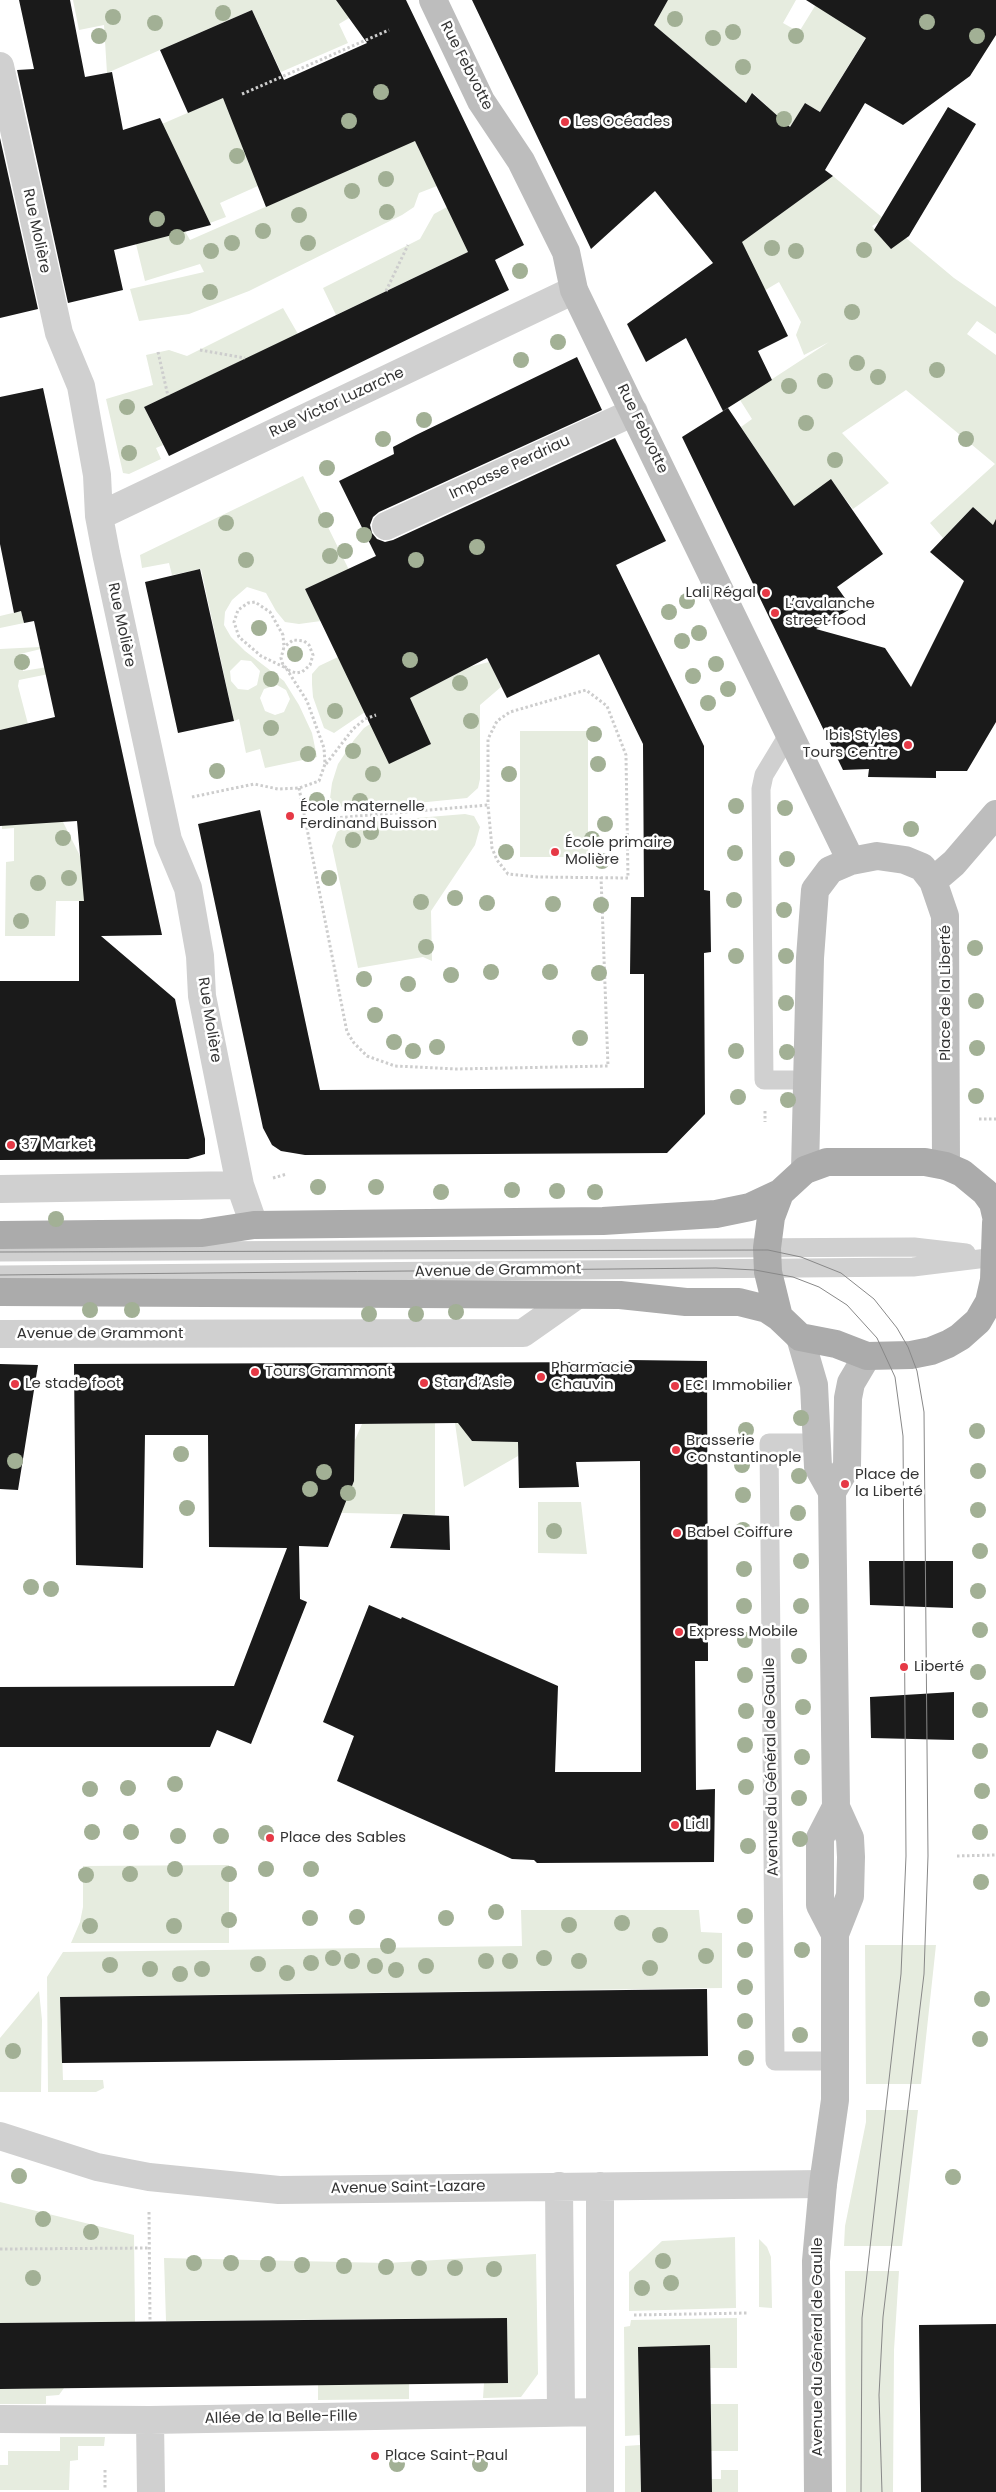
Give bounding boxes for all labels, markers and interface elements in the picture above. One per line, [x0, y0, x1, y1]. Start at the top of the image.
street label: Rue Febvotte [436, 19, 496, 113]
place label: Les Océades [575, 113, 670, 131]
marker: Les Océades [559, 116, 571, 128]
street label: Rue Molière [18, 187, 54, 275]
street label: Rue Victor Luzarche [267, 364, 407, 442]
street label: Rue Febvotte [613, 381, 671, 477]
street label: Impasse Perdriau [447, 432, 573, 504]
street label: Rue Molière [103, 581, 139, 669]
place label: Lali Régal [686, 584, 756, 602]
marker: Lali Régal [760, 587, 772, 599]
place label: L’avalanche street food [785, 595, 875, 630]
marker: L’avalanche street food [769, 607, 781, 619]
place label: Ibis Styles Tours Centre [802, 727, 898, 762]
marker: Ibis Styles Tours Centre [902, 739, 914, 751]
place label: École maternelle Ferdinand Buisson [300, 798, 437, 833]
marker: École maternelle Ferdinand Buisson [284, 810, 296, 822]
place label: École primaire Molière [565, 834, 672, 869]
marker: École primaire Molière [549, 846, 561, 858]
street label: Place de la Liberté [937, 925, 955, 1061]
street label: Rue Molière [193, 976, 225, 1064]
place label: 37 Market [21, 1136, 93, 1154]
marker: 37 Market [5, 1139, 17, 1151]
street label: Avenue de Grammont [414, 1261, 582, 1281]
street label: Avenue de Grammont [17, 1325, 183, 1343]
place label: Pharmacie Chauvin [551, 1359, 633, 1394]
place label: Tours Grammont [265, 1363, 393, 1381]
marker: Tours Grammont [249, 1366, 261, 1378]
marker: Pharmacie Chauvin [535, 1371, 547, 1383]
place label: Star d’Asie [434, 1374, 512, 1392]
place label: Le stade foot [25, 1375, 121, 1393]
marker: Star d’Asie [418, 1377, 430, 1389]
place label: ECI Immobilier [685, 1377, 792, 1395]
marker: Le stade foot [9, 1378, 21, 1390]
marker: ECI Immobilier [669, 1380, 681, 1392]
place label: Brasserie Constantinople [686, 1432, 801, 1467]
marker: Brasserie Constantinople [670, 1444, 682, 1456]
place label: Place de la Liberté [855, 1466, 923, 1501]
marker: Place de la Liberté [839, 1478, 851, 1490]
place label: Babel Coiffure [687, 1524, 793, 1542]
marker: Babel Coiffure [671, 1527, 683, 1539]
place label: Express Mobile [689, 1623, 798, 1641]
marker: Express Mobile [673, 1626, 685, 1638]
street label: Avenue du Général de Gaulle [761, 1657, 783, 1877]
place label: Liberté [914, 1658, 964, 1676]
marker: Liberté [898, 1661, 910, 1673]
place label: Lidl [685, 1816, 709, 1834]
marker: Lidl [669, 1819, 681, 1831]
place label: Place des Sables [280, 1829, 406, 1847]
marker: Place des Sables [264, 1832, 276, 1844]
street label: Avenue Saint-Lazare [330, 2178, 486, 2198]
street label: Avenue du Général de Gaulle [809, 2238, 827, 2456]
street label: Allée de la Belle-Fille [204, 2408, 358, 2428]
place label: Place Saint-Paul [385, 2447, 508, 2465]
marker: Place Saint-Paul [369, 2450, 381, 2462]

